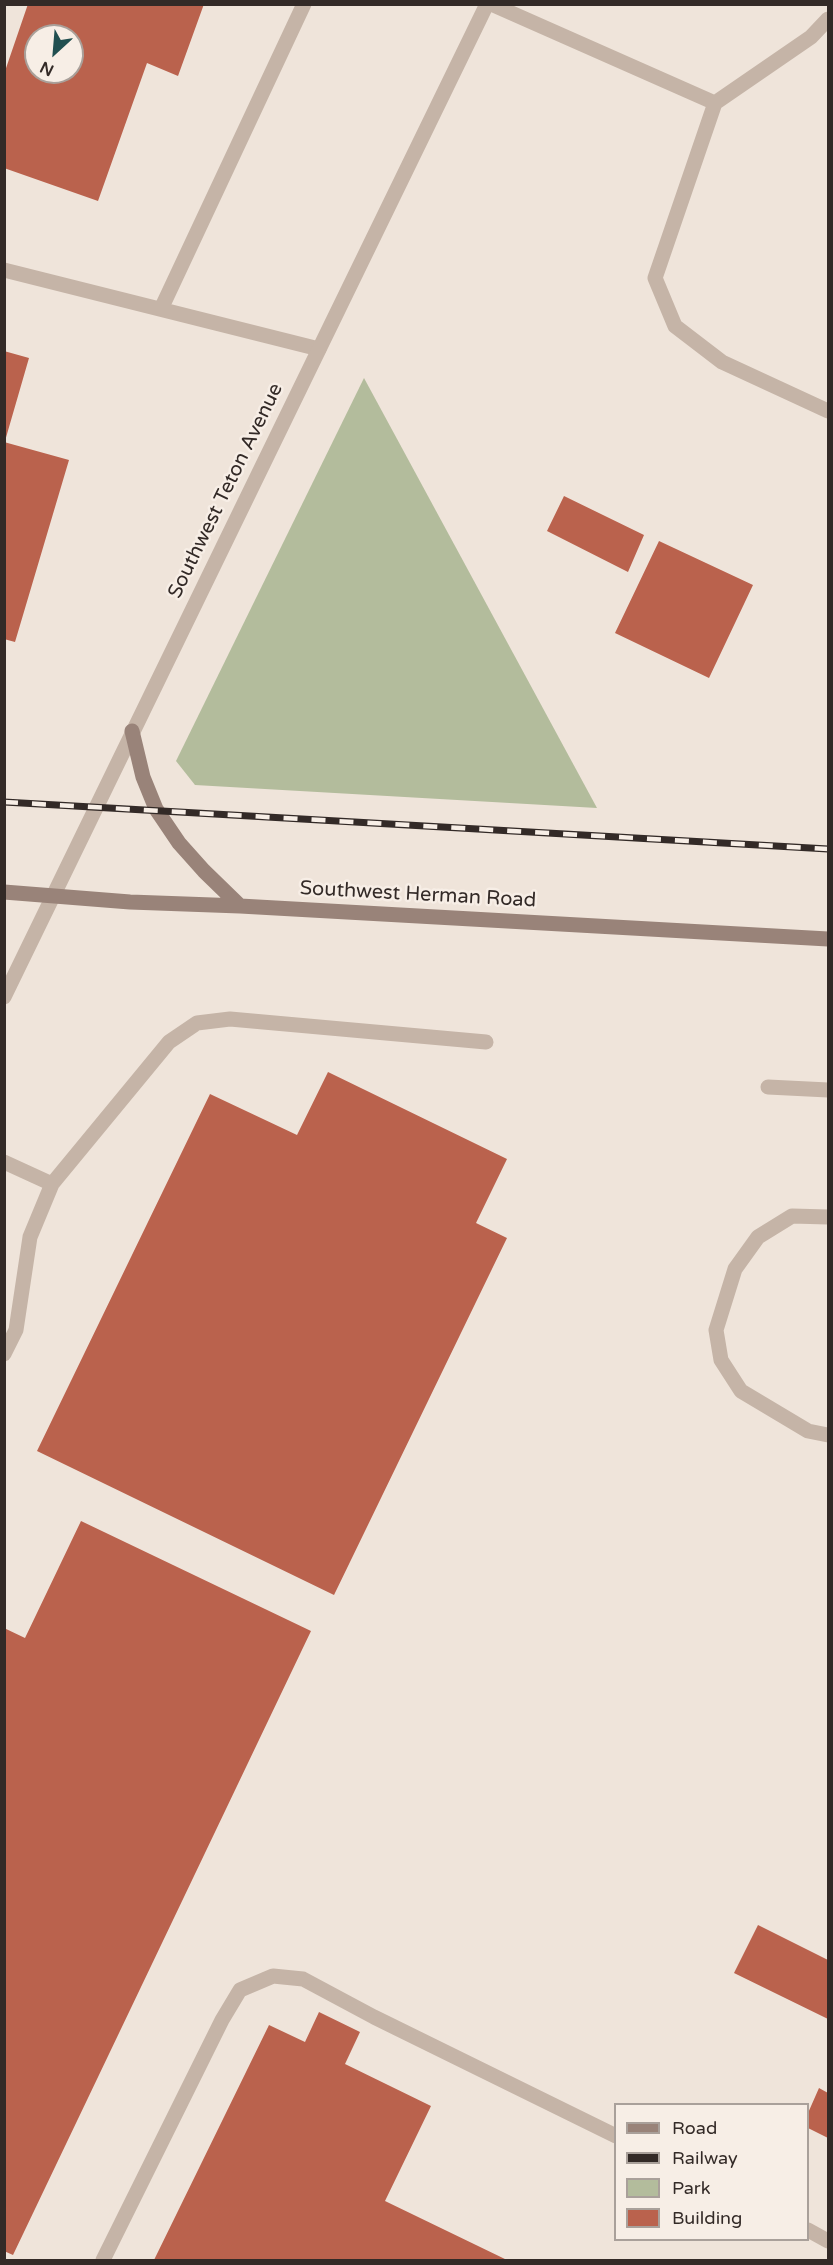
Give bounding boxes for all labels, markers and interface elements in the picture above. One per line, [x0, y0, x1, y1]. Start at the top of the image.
north arrow [24, 24, 84, 84]
text: N [37, 57, 57, 80]
street label: Southwest Teton Avenue [163, 379, 289, 603]
street label: Southwest Herman Road [299, 877, 537, 913]
legend [614, 2103, 809, 2241]
text: Road [672, 2117, 717, 2139]
text: Railway [672, 2147, 738, 2169]
text: Park [672, 2177, 710, 2199]
text: Building [672, 2207, 742, 2229]

